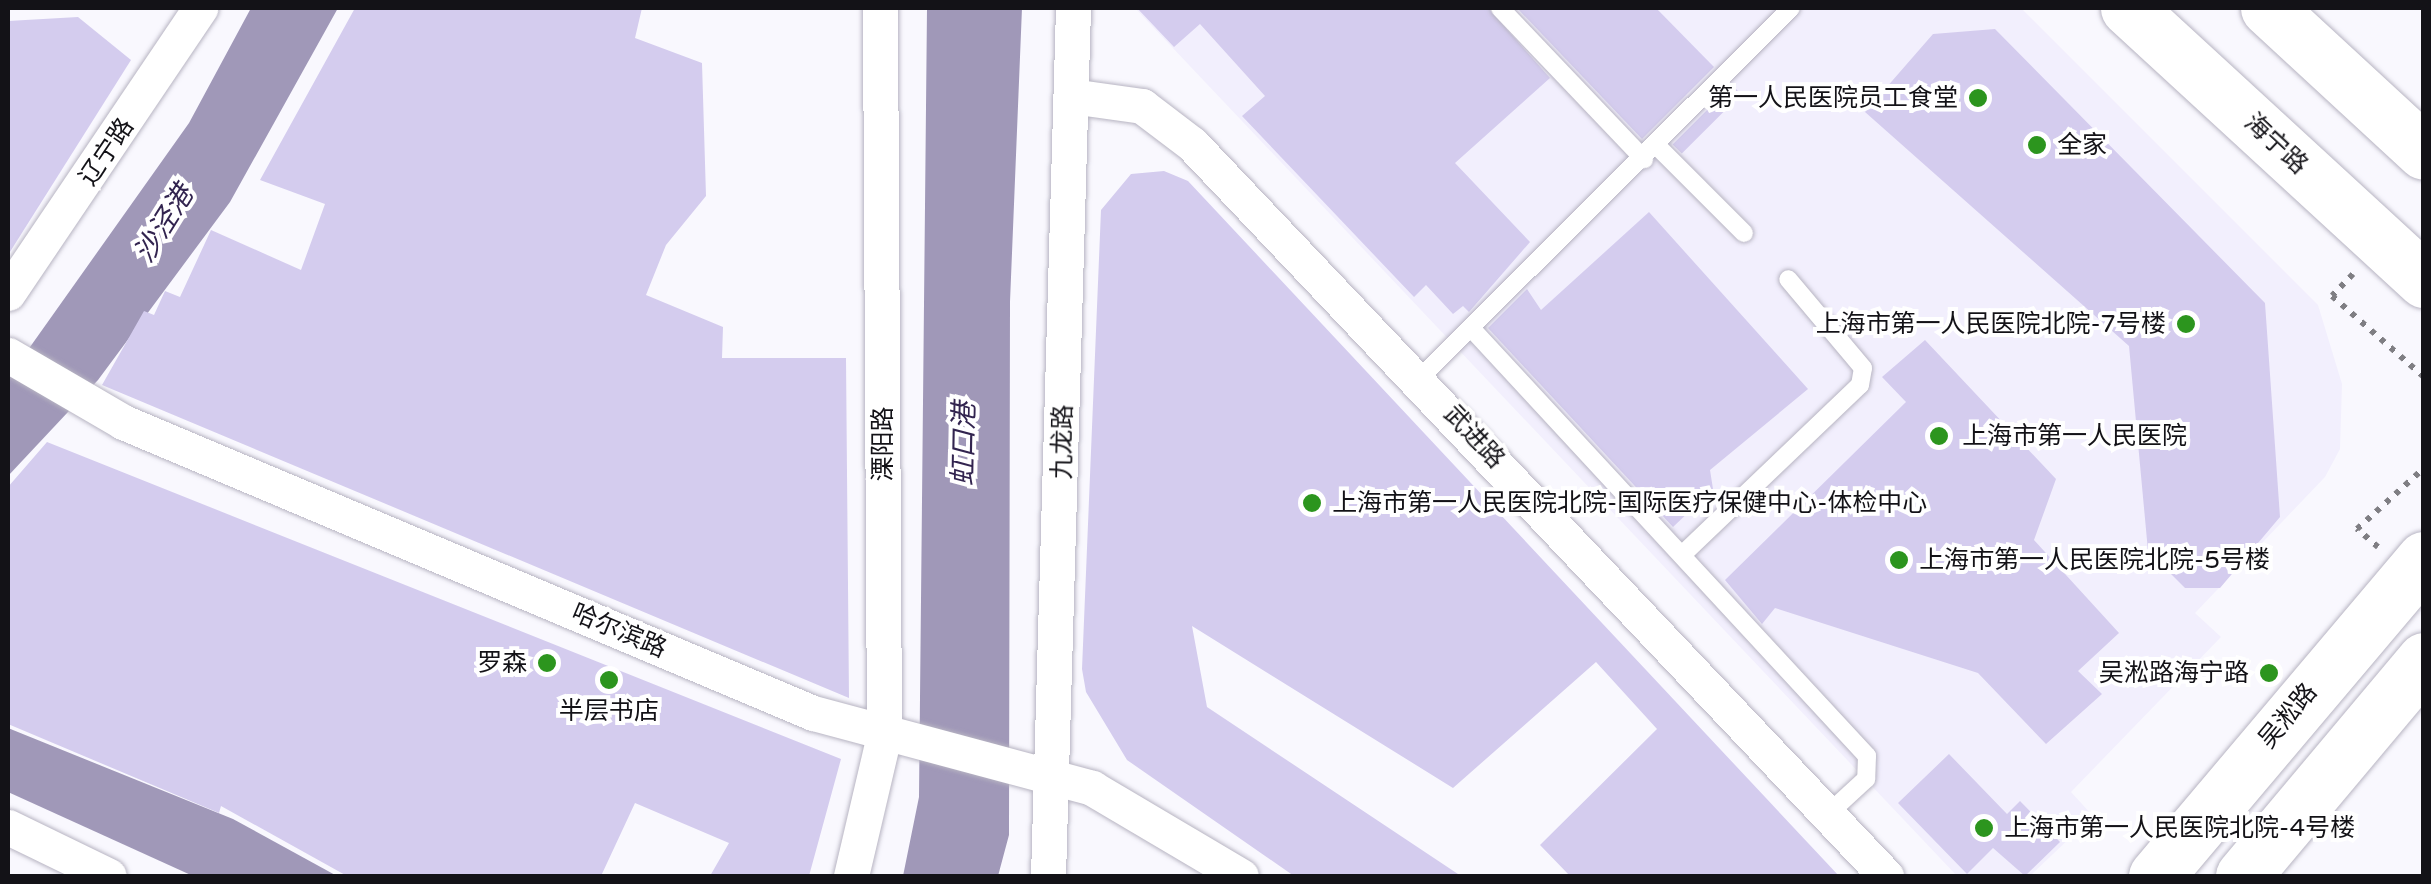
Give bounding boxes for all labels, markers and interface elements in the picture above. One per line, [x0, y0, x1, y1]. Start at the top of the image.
place label: 第一人民医院员工食堂 [1708, 83, 1958, 113]
marker: 第一人民医院员工食堂 [1967, 87, 1989, 109]
street label: 海宁路 [2238, 107, 2314, 181]
street label: 辽宁路 [74, 113, 140, 191]
place label: 全家 [2057, 130, 2107, 160]
marker: 全家 [2026, 134, 2048, 156]
water label: 沙泾港 [127, 179, 201, 269]
place label: 上海市第一人民医院北院-7号楼 [1816, 309, 2166, 339]
marker: 上海市第一人民医院北院-7号楼 [2175, 313, 2197, 335]
street label: 武进路 [1437, 399, 1511, 475]
water label: 虹口港 [946, 402, 982, 486]
street label: 九龙路 [1047, 404, 1079, 480]
street label: 溧阳路 [868, 407, 898, 481]
place label: 上海市第一人民医院 [1962, 421, 2187, 451]
marker: 上海市第一人民医院 [1926, 423, 1952, 449]
place label: 上海市第一人民医院北院-国际医疗保健中心-体检中心 [1332, 488, 1927, 518]
marker: 上海市第一人民医院北院-国际医疗保健中心-体检中心 [1301, 492, 1323, 514]
place label: 上海市第一人民医院北院-5号楼 [1919, 545, 2270, 575]
marker: 上海市第一人民医院北院-5号楼 [1888, 549, 1910, 571]
street label: 哈尔滨路 [567, 598, 671, 664]
place label: 罗森 [477, 648, 527, 678]
marker: 罗森 [536, 652, 558, 674]
place label: 吴淞路海宁路 [2099, 658, 2249, 688]
marker: 吴淞路海宁路 [2258, 662, 2280, 684]
marker: 半层书店 [598, 669, 620, 691]
street label: 吴淞路 [2252, 678, 2324, 754]
place label: 半层书店 [559, 696, 659, 726]
place label: 上海市第一人民医院北院-4号楼 [2004, 813, 2355, 843]
marker: 上海市第一人民医院北院-4号楼 [1973, 817, 1995, 839]

